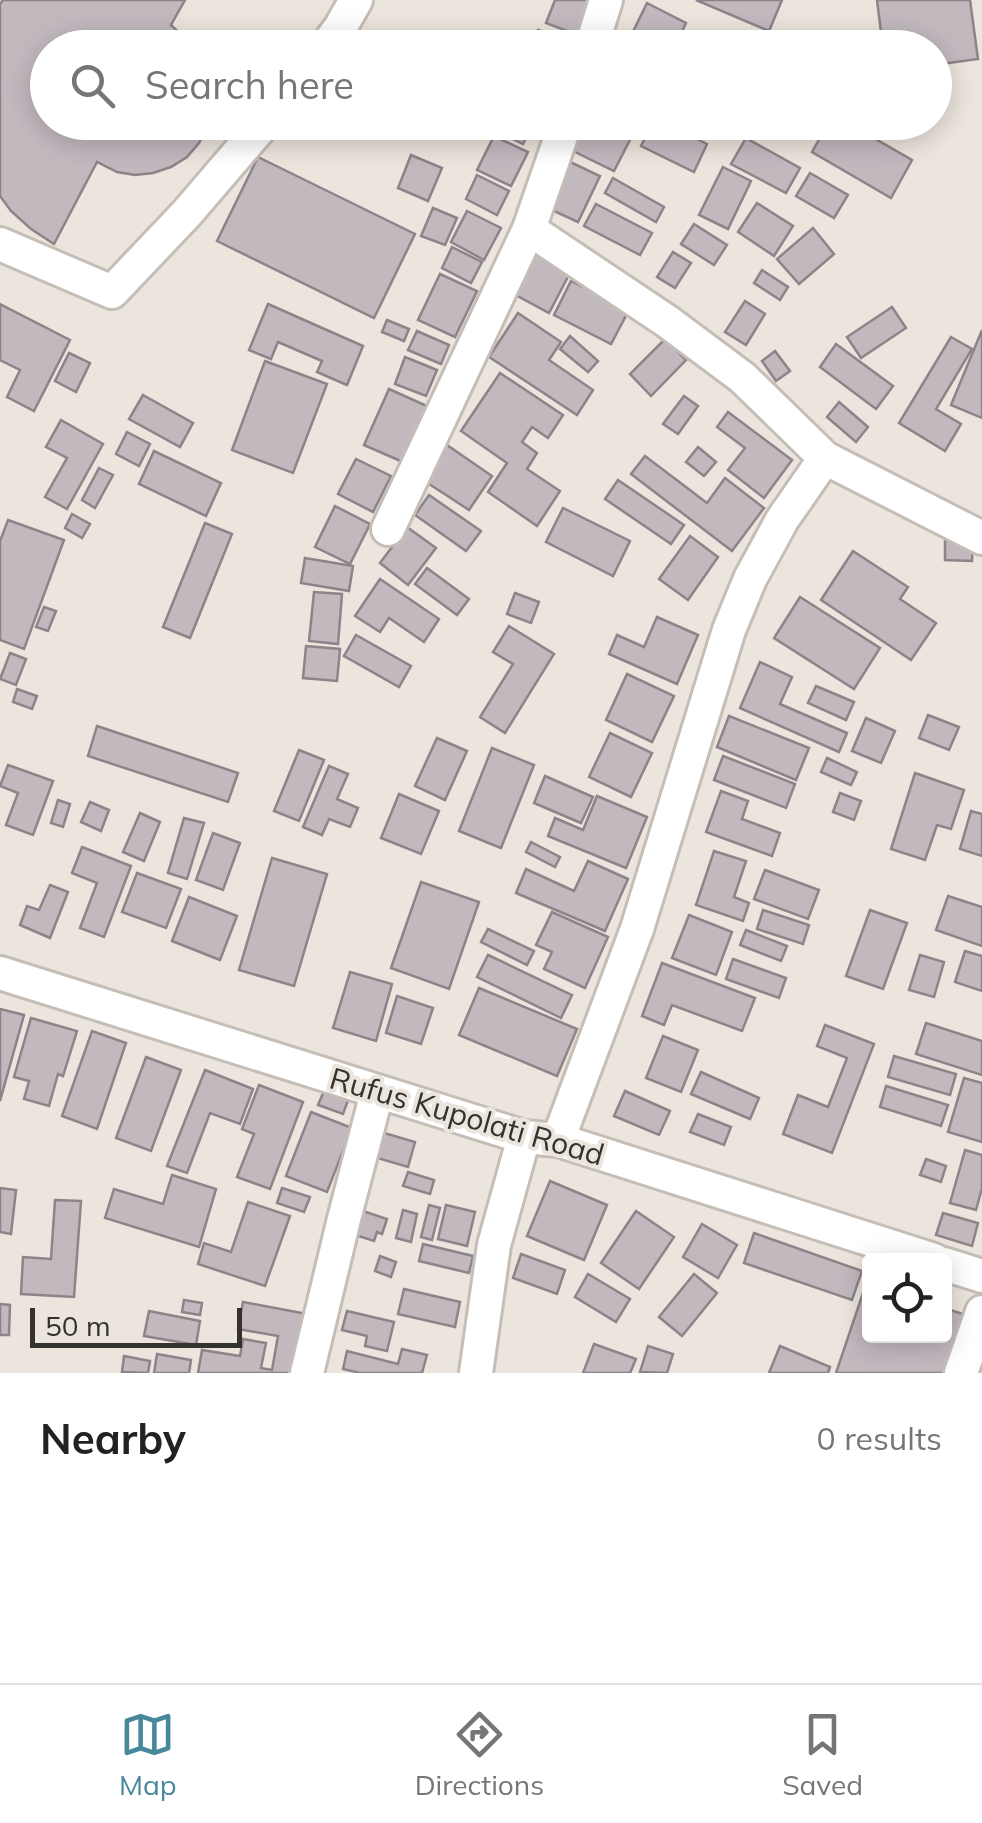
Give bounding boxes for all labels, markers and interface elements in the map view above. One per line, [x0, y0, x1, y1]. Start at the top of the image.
search box [30, 30, 952, 140]
icon: search [65, 58, 120, 113]
text: Search here [145, 61, 354, 109]
street label: Rufus Kupolati Road [325, 1059, 609, 1173]
map controls [862, 1253, 952, 1343]
button: locate [862, 1253, 952, 1343]
scale bar [30, 1303, 242, 1348]
text: 50 m [45, 1308, 111, 1343]
text: Nearby [40, 1412, 186, 1465]
text: 0 results [817, 1418, 942, 1458]
tab: Map [119, 1707, 177, 1802]
tab: Directions [415, 1707, 544, 1802]
tab: Saved [782, 1707, 863, 1802]

